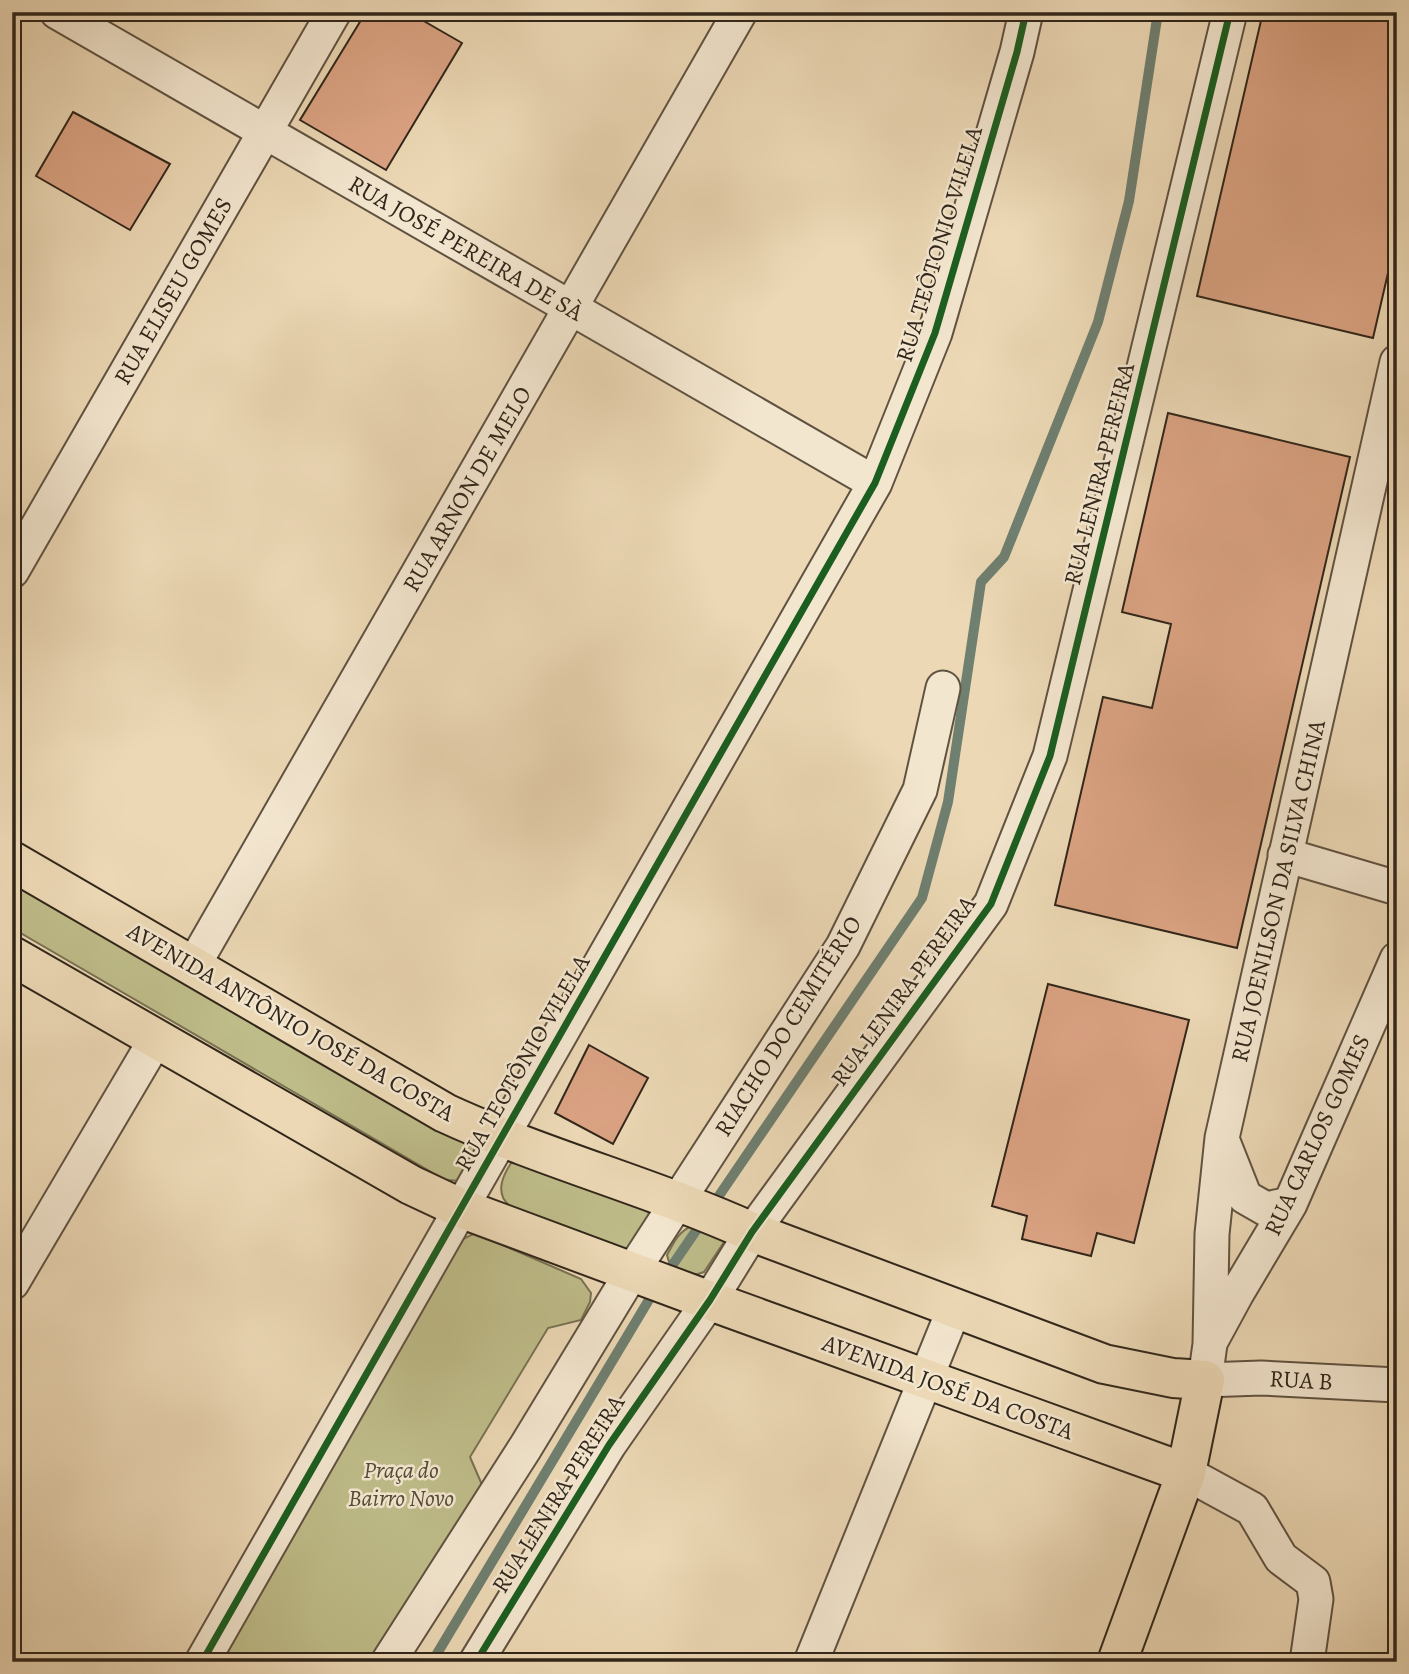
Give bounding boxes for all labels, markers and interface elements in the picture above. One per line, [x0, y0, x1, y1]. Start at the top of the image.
street label: RUA TEÔTONIO VILELA [888, 121, 990, 366]
street label: RUA JOSÉ PEREIRA DE SÀ [343, 168, 590, 329]
street label: RUA ELISEU GOMES [106, 191, 240, 391]
street label: RUA LENIRA PEREIRA [1056, 359, 1142, 588]
street label: RUA ARNON DE MELO [395, 380, 539, 598]
street label: RUA JOENILSON DA SILVA CHINA [1223, 716, 1333, 1065]
street label: RUA LENIRA PEREIRA [823, 889, 983, 1093]
street label: RIACHO DO CEMITÉRIO [707, 910, 869, 1142]
street label: AVENIDA ANTÔNIO JOSÉ DA COSTA [121, 914, 461, 1130]
street label: RUA TEOTÔNIO VILELA [447, 948, 598, 1177]
street label: RUA CARLOS GOMES [1256, 1029, 1378, 1241]
street label: AVENIDA JOSÉ DA COSTA [817, 1326, 1079, 1448]
street label: RUA B [1269, 1362, 1333, 1398]
street label: RUA LENIRA PEREIRA [484, 1388, 632, 1599]
park label: Praça do Bairro Novo [348, 1454, 454, 1514]

